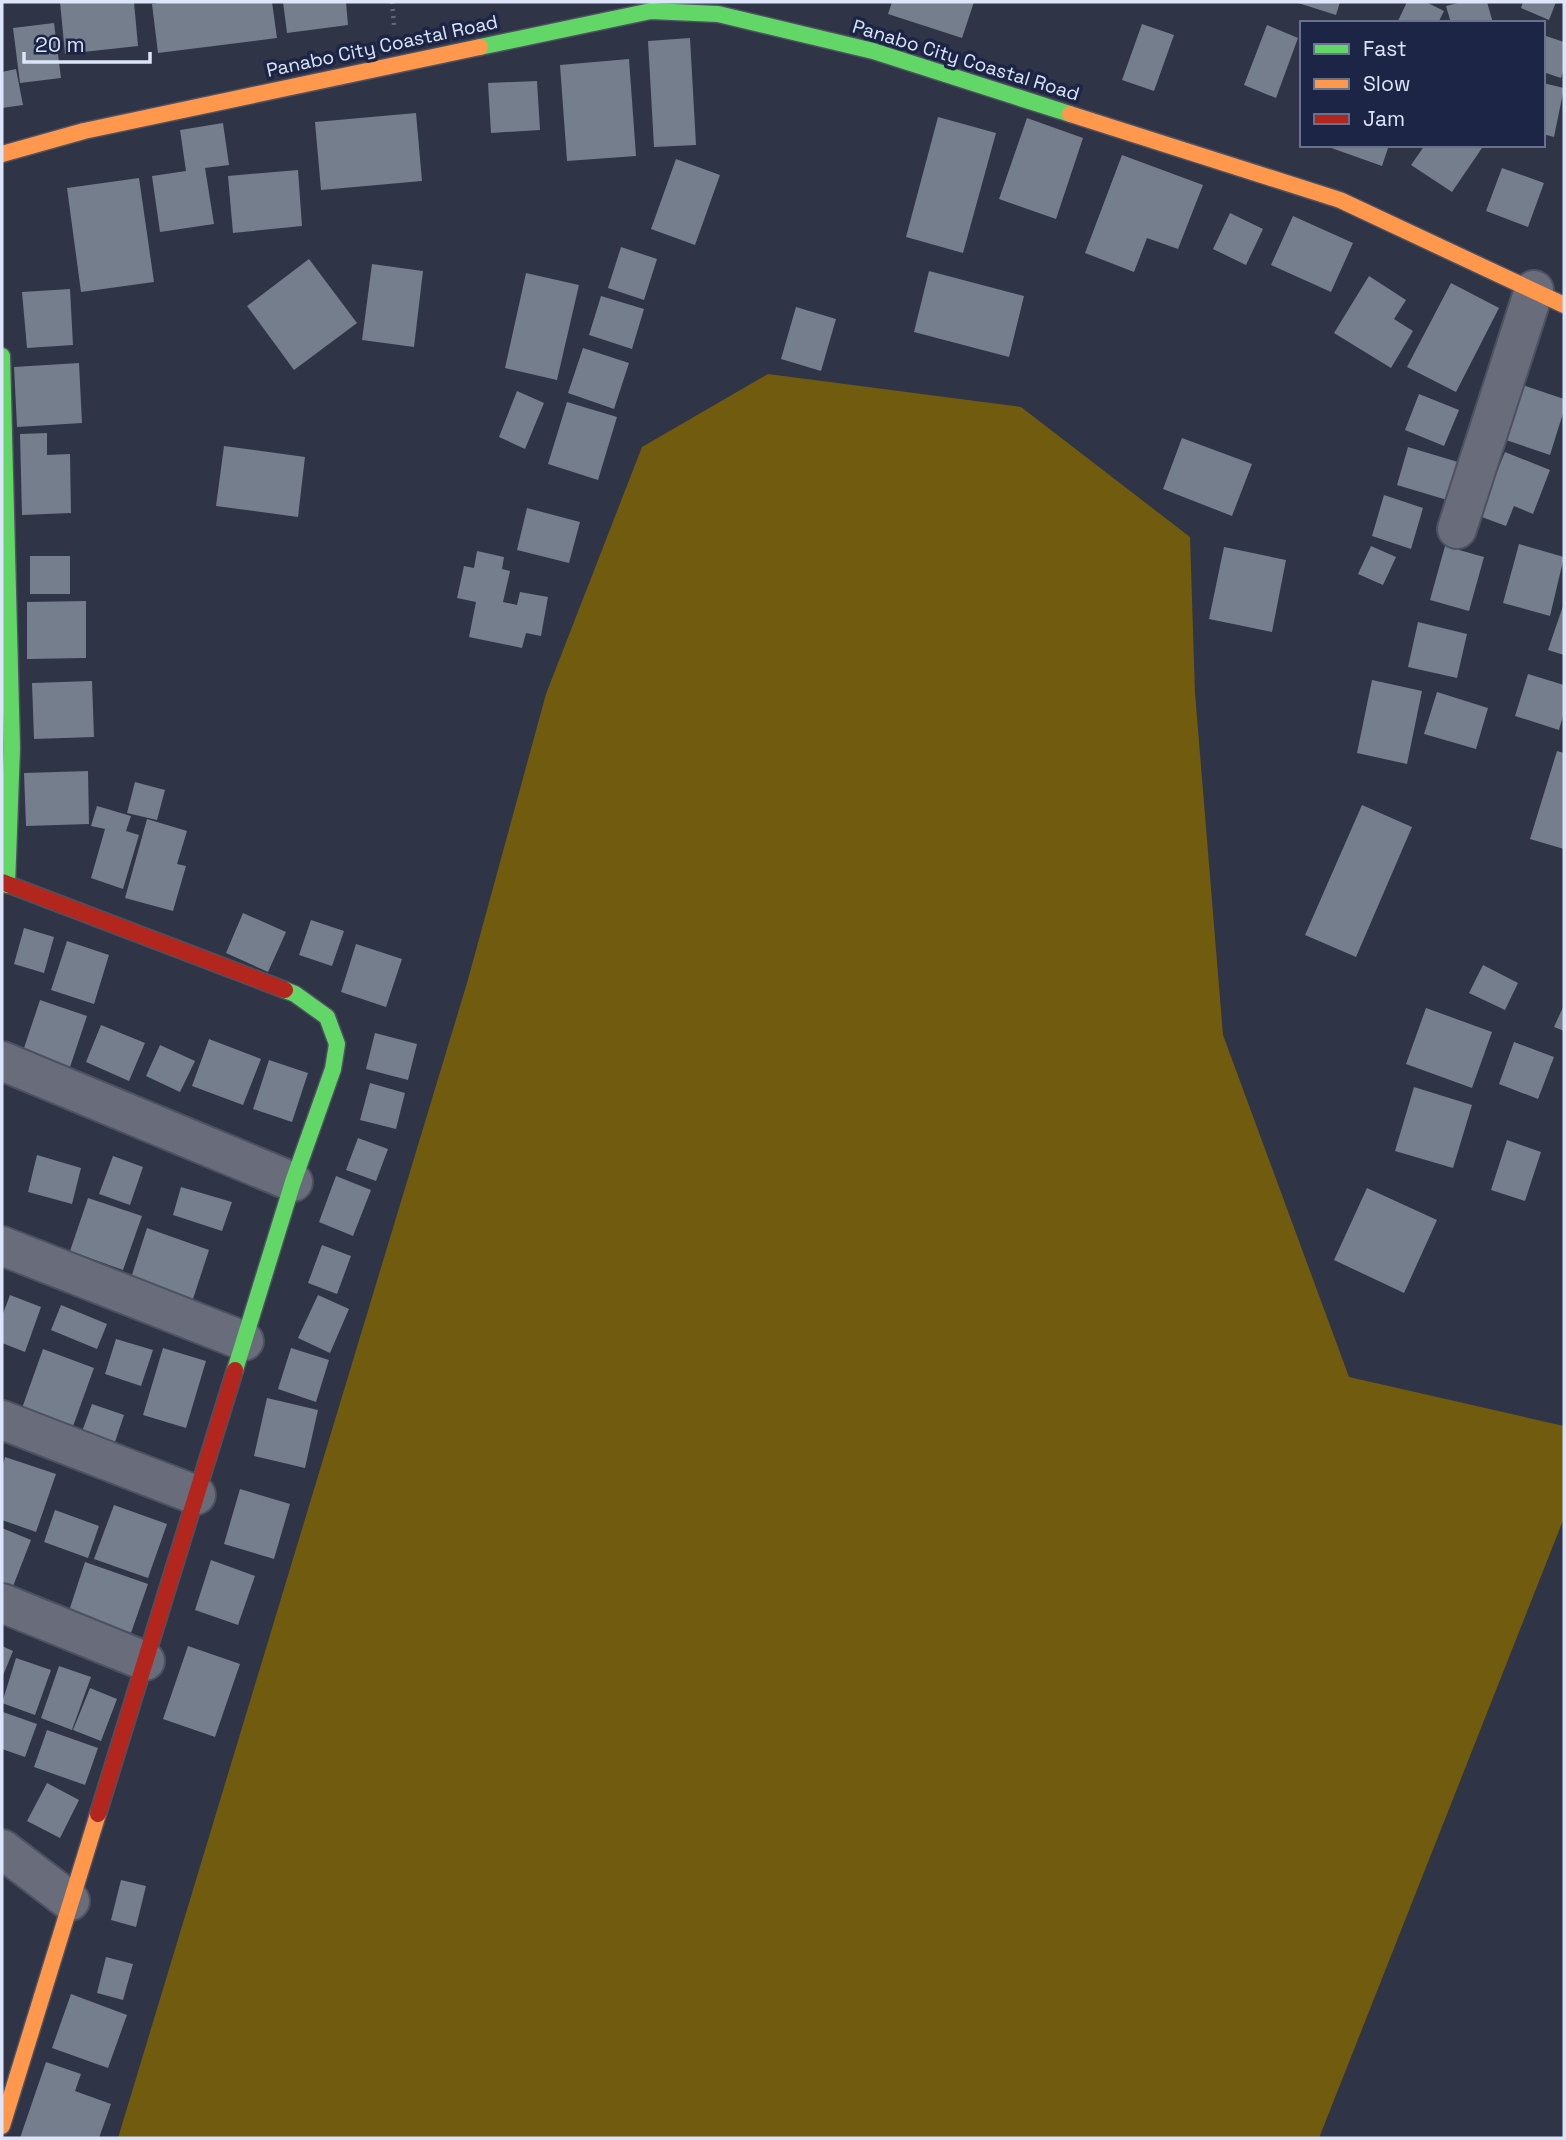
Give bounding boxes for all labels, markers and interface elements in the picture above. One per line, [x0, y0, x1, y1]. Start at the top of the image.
street label: Panabo City Coastal Road [264, 9, 500, 83]
street label: Panabo City Coastal Road [849, 14, 1083, 106]
scale bar [24, 21, 150, 65]
legend [1300, 21, 1545, 147]
text: 20 m [35, 31, 85, 58]
text: Fast [1363, 35, 1407, 62]
text: Slow [1363, 70, 1411, 97]
text: Jam [1363, 105, 1405, 132]

